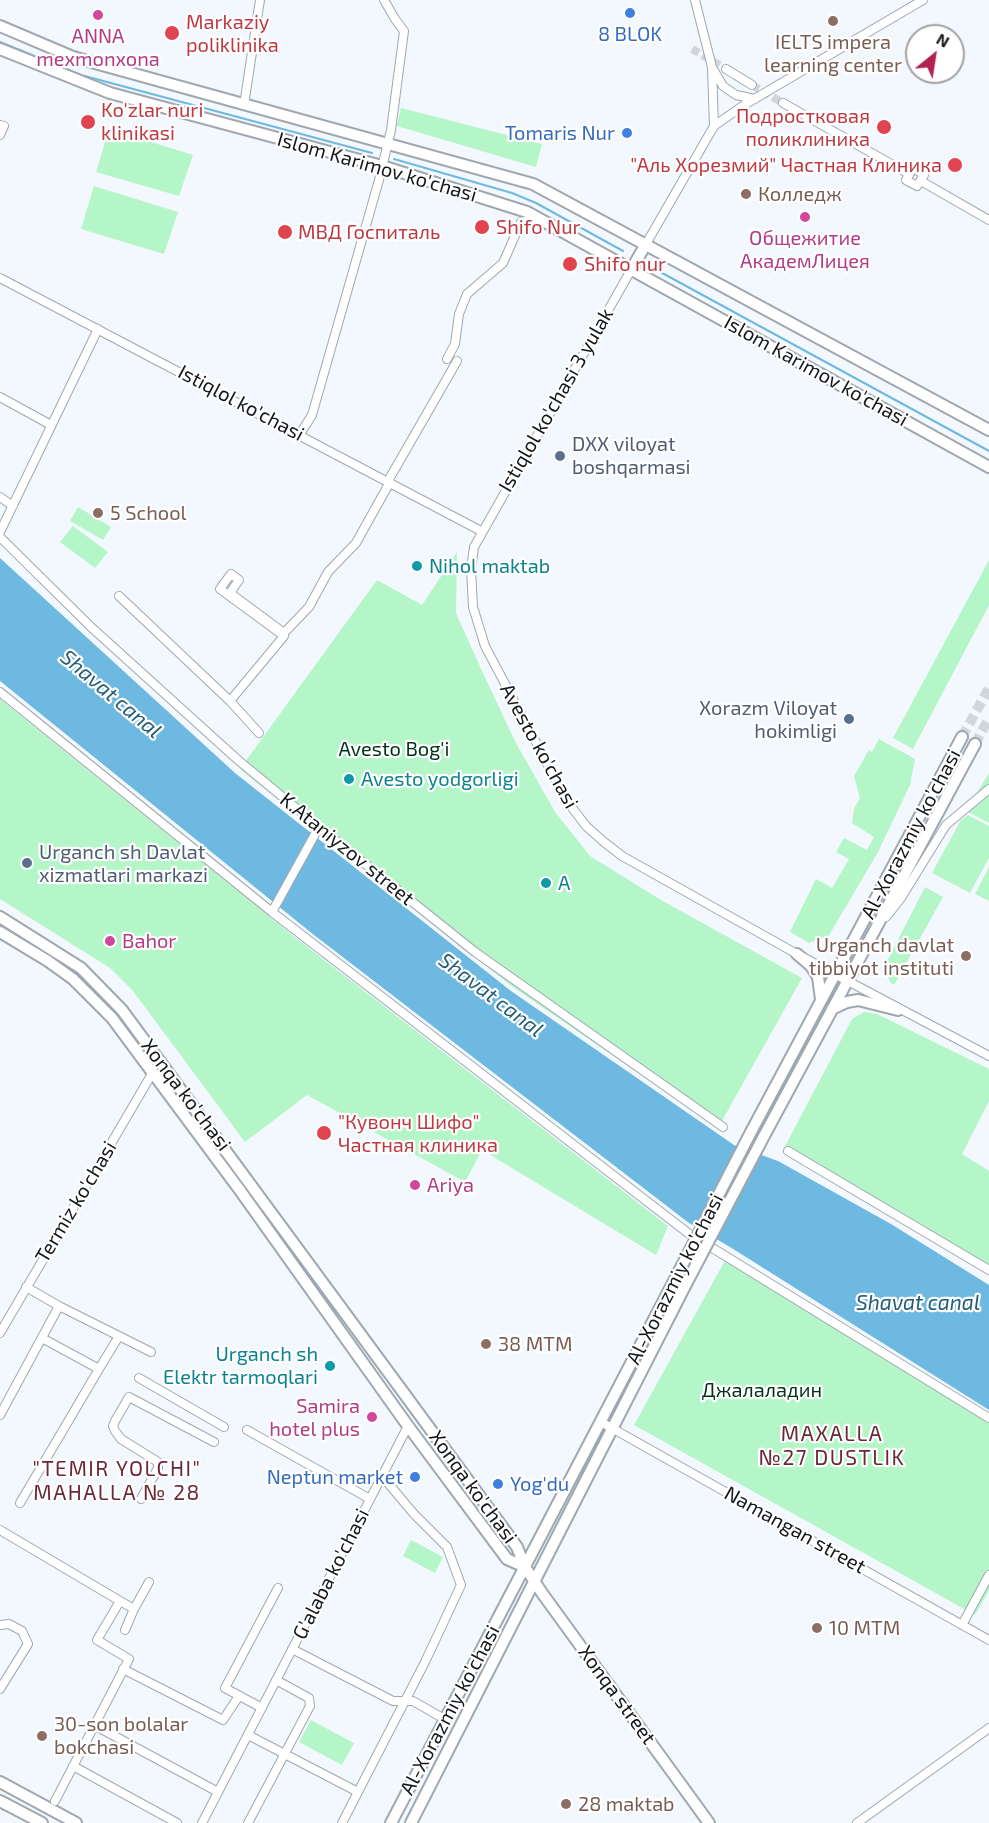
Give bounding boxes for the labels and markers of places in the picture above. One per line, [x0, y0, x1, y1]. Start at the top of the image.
marker: 8 BLOK [623, 6, 637, 20]
marker: ANNA mexmonxona [91, 8, 105, 22]
place label: Markaziy poliklinika [186, 10, 279, 57]
marker: IELTS impera learning center [826, 14, 840, 28]
place label: 8 BLOK [598, 22, 662, 46]
place label: ANNA mexmonxona [36, 24, 160, 71]
marker: Markaziy poliklinika [163, 24, 181, 42]
place label: IELTS impera learning center [764, 30, 902, 77]
place label: Ko'zlar nuri klinikasi [101, 98, 203, 145]
place label: Подростковая поликлиника [736, 104, 870, 151]
marker: Ko'zlar nuri klinikasi [79, 113, 97, 131]
marker: Подростковая поликлиника [875, 118, 893, 136]
place label: Tomaris Nur [505, 121, 615, 145]
marker: Tomaris Nur [620, 126, 634, 140]
place label: "Аль Хорезмий" Частная Клиника [630, 153, 942, 177]
marker: "Аль Хорезмий" Частная Клиника [946, 156, 964, 174]
place label: Колледж [758, 182, 842, 206]
marker: Колледж [739, 187, 753, 201]
marker: Общежитие АкадемЛицея [798, 210, 812, 224]
place label: Shifo Nur [496, 215, 581, 239]
marker: Shifo Nur [473, 218, 491, 236]
place label: МВД Госпиталь [298, 220, 440, 244]
marker: МВД Госпиталь [276, 223, 294, 241]
place label: Общежитие АкадемЛицея [740, 226, 870, 273]
place label: Shifo nur [584, 252, 666, 276]
marker: Shifo nur [561, 255, 579, 273]
place label: DXX viloyat boshqarmasi [572, 432, 691, 479]
marker: DXX viloyat boshqarmasi [553, 449, 567, 463]
place label: 5 School [110, 501, 186, 525]
marker: 5 School [91, 506, 105, 520]
place label: Nihol maktab [429, 554, 550, 578]
marker: Nihol maktab [410, 559, 424, 573]
place label: Xorazm Viloyat hokimligi [699, 696, 837, 743]
marker: Xorazm Viloyat hokimligi [842, 712, 856, 726]
place label: Avesto yodgorligi [361, 767, 519, 791]
marker: Avesto yodgorligi [342, 772, 356, 786]
place label: Urganch sh Davlat xizmatlari markazi [39, 840, 208, 887]
marker: Urganch sh Davlat xizmatlari markazi [20, 856, 34, 870]
place label: A [558, 871, 570, 895]
marker: A [539, 876, 553, 890]
place label: Bahor [122, 929, 176, 953]
place label: Urganch davlat tibbiyot instituti [809, 933, 954, 980]
marker: Bahor [103, 934, 117, 948]
marker: Urganch davlat tibbiyot instituti [959, 949, 973, 963]
place label: "Кувонч Шифо" Частная клиника [338, 1110, 498, 1157]
marker: "Кувонч Шифо" Частная клиника [315, 1124, 333, 1142]
place label: Ariya [427, 1173, 474, 1197]
marker: Ariya [408, 1178, 422, 1192]
place label: 38 MTM [498, 1332, 572, 1356]
marker: 38 MTM [479, 1337, 493, 1351]
place label: Urganch sh Elektr tarmoqlari [163, 1342, 318, 1389]
marker: Urganch sh Elektr tarmoqlari [323, 1359, 337, 1373]
place label: Samira hotel plus [269, 1394, 360, 1441]
marker: Samira hotel plus [365, 1410, 379, 1424]
place label: Neptun market [267, 1465, 403, 1489]
marker: Neptun market [408, 1470, 422, 1484]
place label: Yog'du [510, 1472, 569, 1496]
marker: Yog'du [491, 1477, 505, 1491]
place label: 10 MTM [829, 1616, 900, 1640]
marker: 10 MTM [810, 1621, 824, 1635]
place label: 30-son bolalar bokchasi [54, 1712, 188, 1759]
marker: 30-son bolalar bokchasi [35, 1729, 49, 1743]
place label: 28 maktab [578, 1792, 675, 1816]
marker: 28 maktab [559, 1797, 573, 1811]

